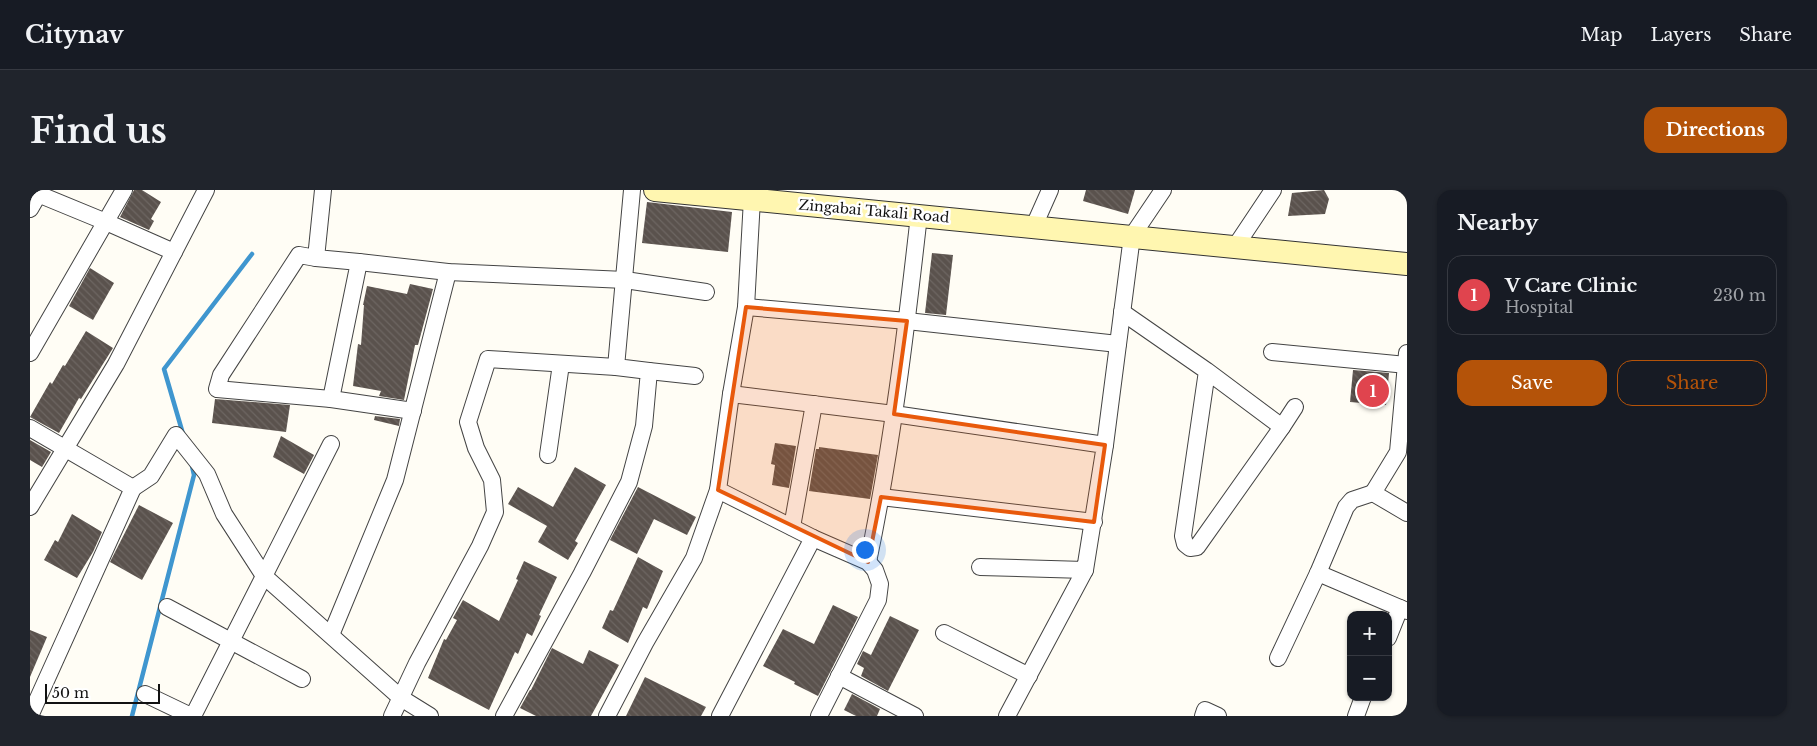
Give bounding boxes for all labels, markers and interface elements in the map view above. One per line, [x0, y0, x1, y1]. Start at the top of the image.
text: Citynav [25, 20, 124, 49]
text: Map [1581, 24, 1622, 46]
text: Layers [1650, 24, 1711, 46]
text: Share [1739, 24, 1792, 46]
button: Directions [1644, 107, 1787, 153]
text: Find us [30, 109, 167, 152]
street label: Zingabai Takali Road [798, 195, 951, 227]
text: Nearby [1457, 210, 1538, 236]
text: V Care Clinic [1505, 274, 1637, 297]
text: 1 [1471, 285, 1477, 305]
text: 230 m [1713, 285, 1766, 305]
text: Hospital [1505, 297, 1574, 317]
button: Save [1457, 360, 1607, 406]
button: Share [1617, 360, 1767, 406]
pin: 1 [1357, 372, 1389, 410]
your location [852, 537, 878, 563]
map controls [1347, 611, 1392, 701]
button: + [1347, 611, 1392, 656]
button: − [1347, 656, 1392, 701]
scale bar [45, 681, 160, 704]
text: 50 m [52, 684, 89, 702]

